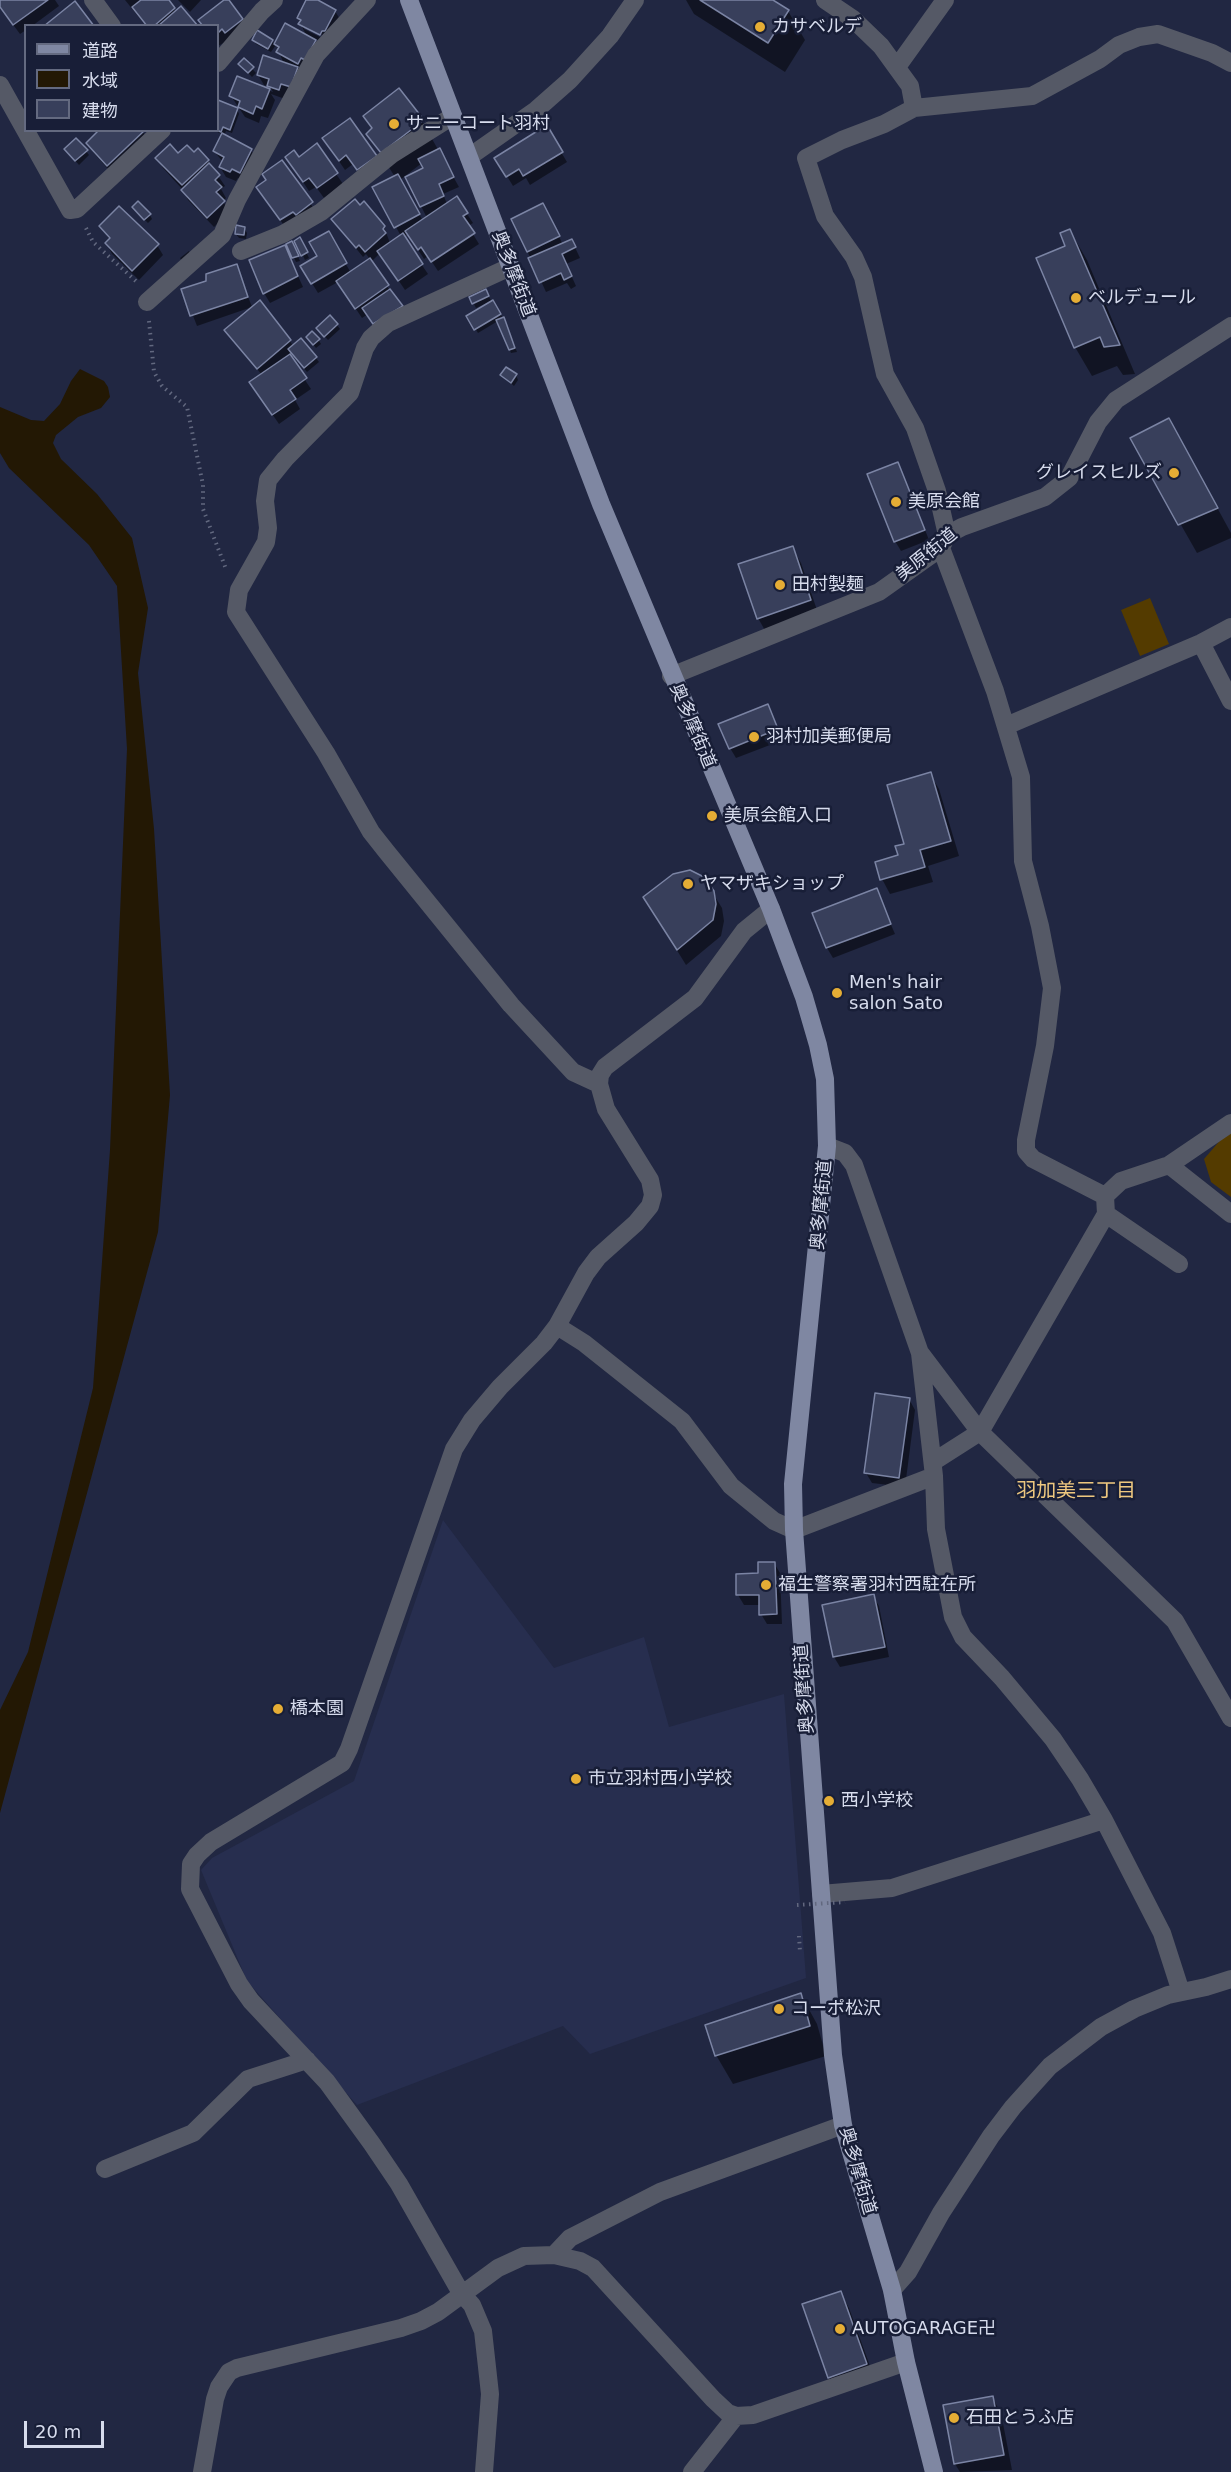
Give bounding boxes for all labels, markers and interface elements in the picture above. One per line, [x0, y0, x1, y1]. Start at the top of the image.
place label: カサベルデ [772, 16, 862, 38]
marker: カサベルデ [753, 20, 767, 34]
legend [24, 24, 219, 132]
text: 道路 [82, 40, 118, 61]
text: 水域 [82, 70, 118, 91]
text: 建物 [82, 100, 118, 121]
place label: サニーコート羽村 [406, 113, 550, 135]
marker: サニーコート羽村 [387, 117, 401, 131]
street label: 奥多摩街道 [487, 228, 539, 320]
place label: ベルデュール [1088, 287, 1196, 309]
marker: ベルデュール [1069, 291, 1083, 305]
place label: グレイスヒルズ [1036, 462, 1162, 484]
marker: グレイスヒルズ [1167, 466, 1181, 480]
place label: 美原会館 [908, 491, 980, 513]
marker: 美原会館 [889, 495, 903, 509]
street label: 美原街道 [892, 524, 962, 586]
place label: 田村製麺 [792, 574, 864, 596]
marker: 田村製麺 [773, 578, 787, 592]
street label: 奥多摩街道 [664, 680, 720, 772]
place label: 羽村加美郵便局 [766, 726, 892, 748]
marker: 羽村加美郵便局 [747, 730, 761, 744]
place label: 美原会館入口 [724, 805, 832, 827]
marker: 美原会館入口 [705, 809, 719, 823]
place label: ヤマザキショップ [700, 873, 844, 895]
marker: ヤマザキショップ [681, 877, 695, 891]
place label: Men's hair salon Sato [849, 972, 943, 1014]
marker: Men's hair salon Sato [830, 986, 844, 1000]
street label: 奥多摩街道 [807, 1159, 837, 1251]
district label: 羽加美三丁目 [1016, 1480, 1136, 1504]
place label: 福生警察署羽村西駐在所 [778, 1574, 976, 1596]
marker: 福生警察署羽村西駐在所 [759, 1578, 773, 1592]
street label: 奥多摩街道 [791, 1643, 819, 1735]
place label: 橋本園 [290, 1698, 344, 1720]
marker: 橋本園 [271, 1702, 285, 1716]
place label: 市立羽村西小学校 [588, 1768, 732, 1790]
marker: 市立羽村西小学校 [569, 1772, 583, 1786]
place label: 西小学校 [841, 1790, 913, 1812]
marker: 西小学校 [822, 1794, 836, 1808]
place label: コーポ松沢 [791, 1998, 881, 2020]
marker: コーポ松沢 [772, 2002, 786, 2016]
street label: 奥多摩街道 [834, 2125, 880, 2217]
place label: AUTOGARAGE卍 [852, 2318, 996, 2340]
marker: AUTOGARAGE卍 [833, 2322, 847, 2336]
place label: 石田とうふ店 [966, 2407, 1074, 2429]
scale bar [27, 2409, 106, 2447]
marker: 石田とうふ店 [947, 2411, 961, 2425]
text: 20 m [35, 2421, 81, 2442]

